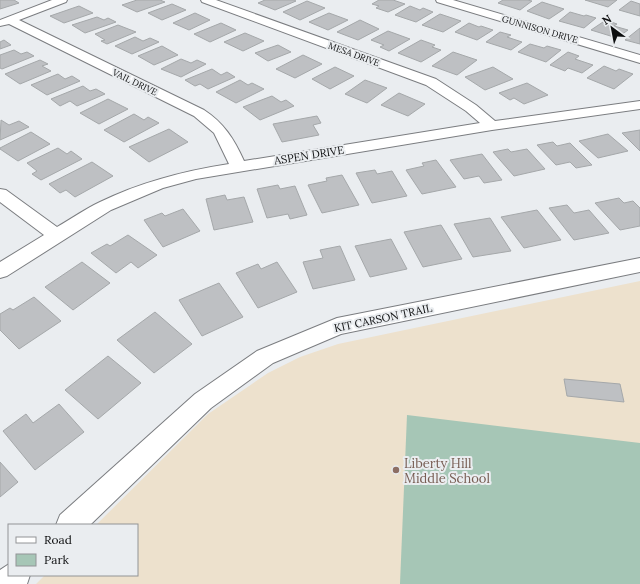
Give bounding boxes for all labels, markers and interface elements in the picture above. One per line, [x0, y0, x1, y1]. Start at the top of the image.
north arrow [592, 8, 632, 48]
text: N [599, 11, 614, 28]
street label: GUNNISON DRIVE [501, 13, 580, 45]
street label: MESA DRIVE [327, 40, 381, 68]
street label: VAIL DRIVE [110, 66, 160, 98]
street label: ASPEN DRIVE [272, 143, 345, 168]
street label: KIT CARSON TRAIL [333, 301, 434, 335]
place label: Liberty Hill Middle School [404, 455, 490, 487]
marker: Liberty Hill Middle School [391, 465, 401, 475]
legend [8, 524, 138, 576]
text: Road [44, 532, 72, 547]
text: Park [44, 552, 70, 567]

